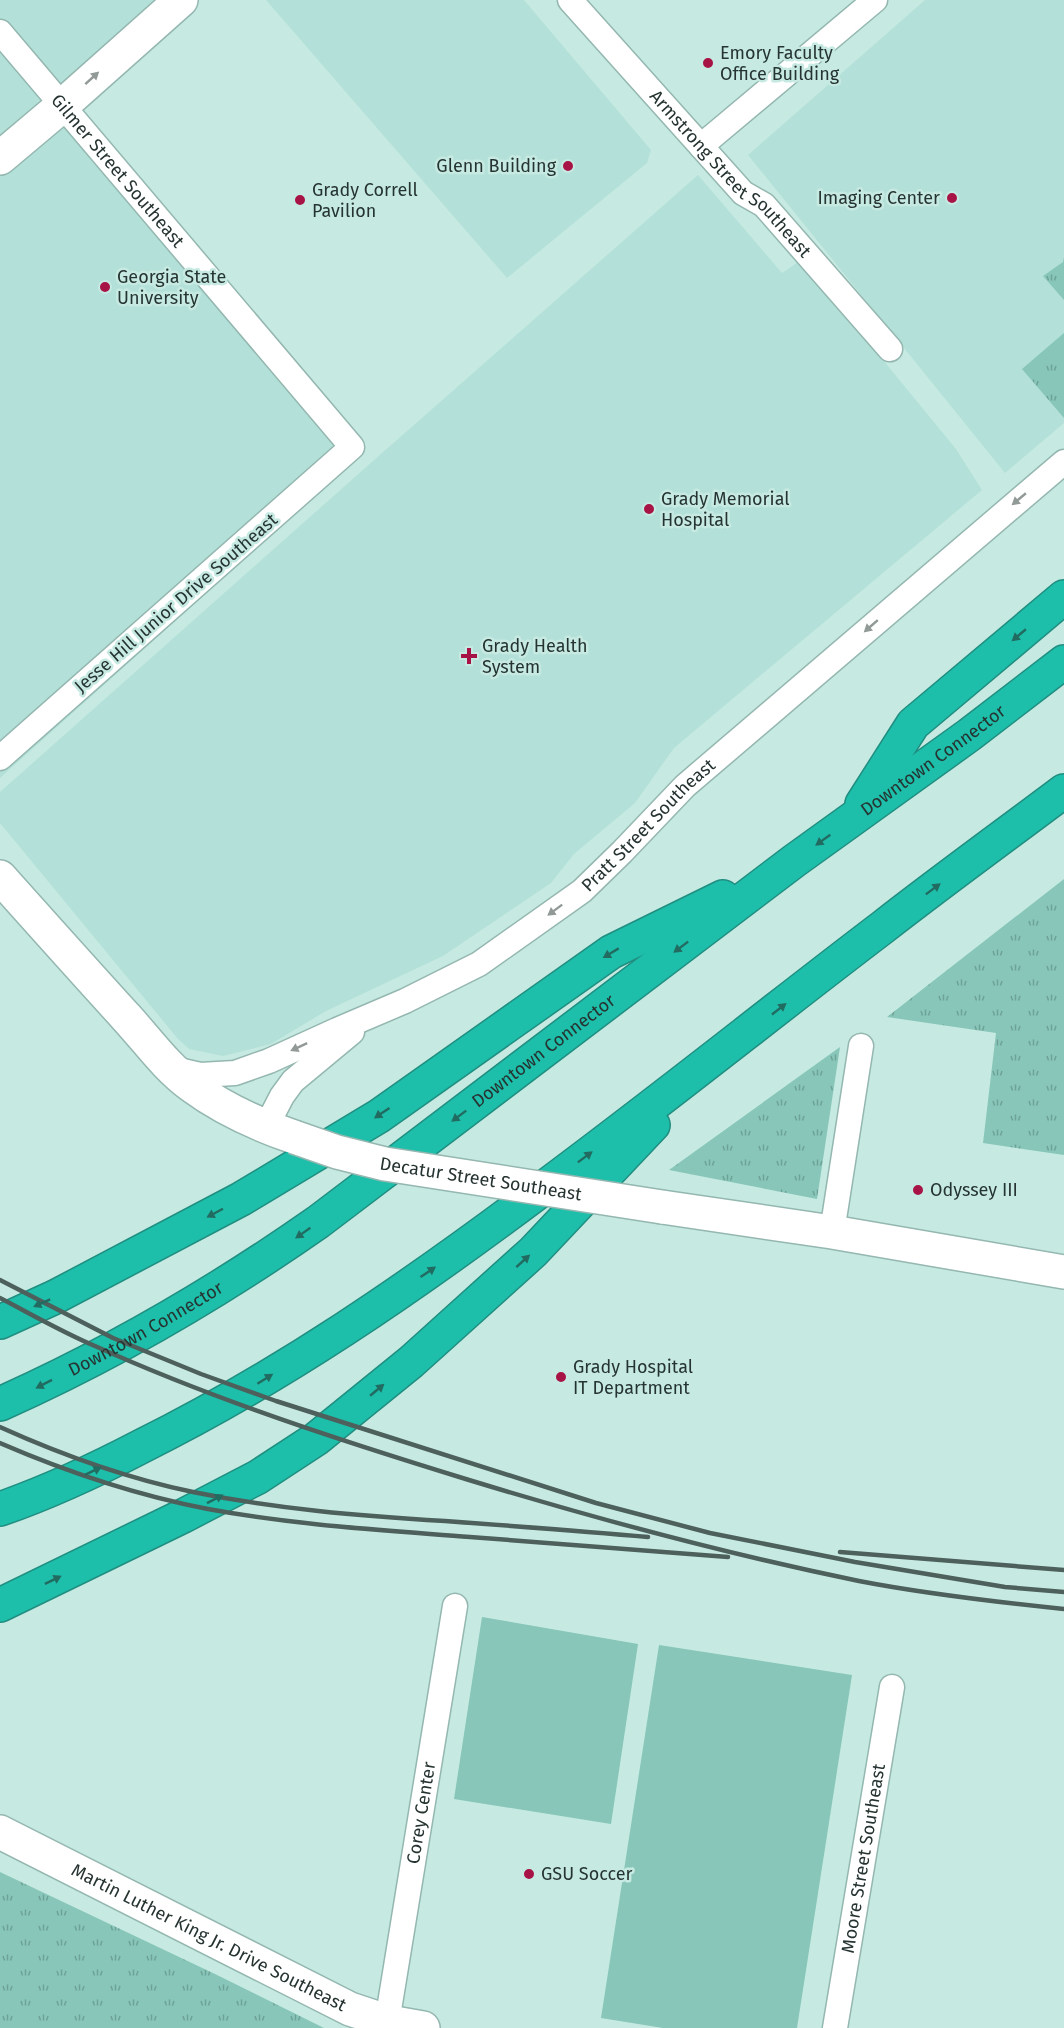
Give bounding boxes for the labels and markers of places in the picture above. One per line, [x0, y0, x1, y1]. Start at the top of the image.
place label: Emory Faculty Office Building [720, 42, 840, 85]
marker: Emory Faculty Office Building [701, 56, 715, 70]
place label: Glenn Building [436, 155, 557, 177]
marker: Glenn Building [561, 159, 575, 173]
place label: Grady Correll Pavilion [312, 179, 418, 222]
place label: Imaging Center [817, 187, 940, 209]
marker: Imaging Center [945, 191, 959, 205]
marker: Grady Correll Pavilion [293, 193, 307, 207]
place label: Georgia State University [117, 266, 226, 309]
marker: Georgia State University [98, 280, 112, 294]
place label: Grady Memorial Hospital [661, 488, 790, 531]
marker: Grady Memorial Hospital [642, 502, 656, 516]
place label: Grady Health System [482, 635, 588, 678]
marker: Grady Health System [460, 647, 478, 665]
place label: Odyssey III [930, 1179, 1018, 1201]
marker: Odyssey III [911, 1183, 925, 1197]
place label: Grady Hospital IT Department [573, 1356, 693, 1399]
marker: Grady Hospital IT Department [554, 1370, 568, 1384]
place label: GSU Soccer [541, 1863, 632, 1885]
marker: GSU Soccer [522, 1867, 536, 1881]

